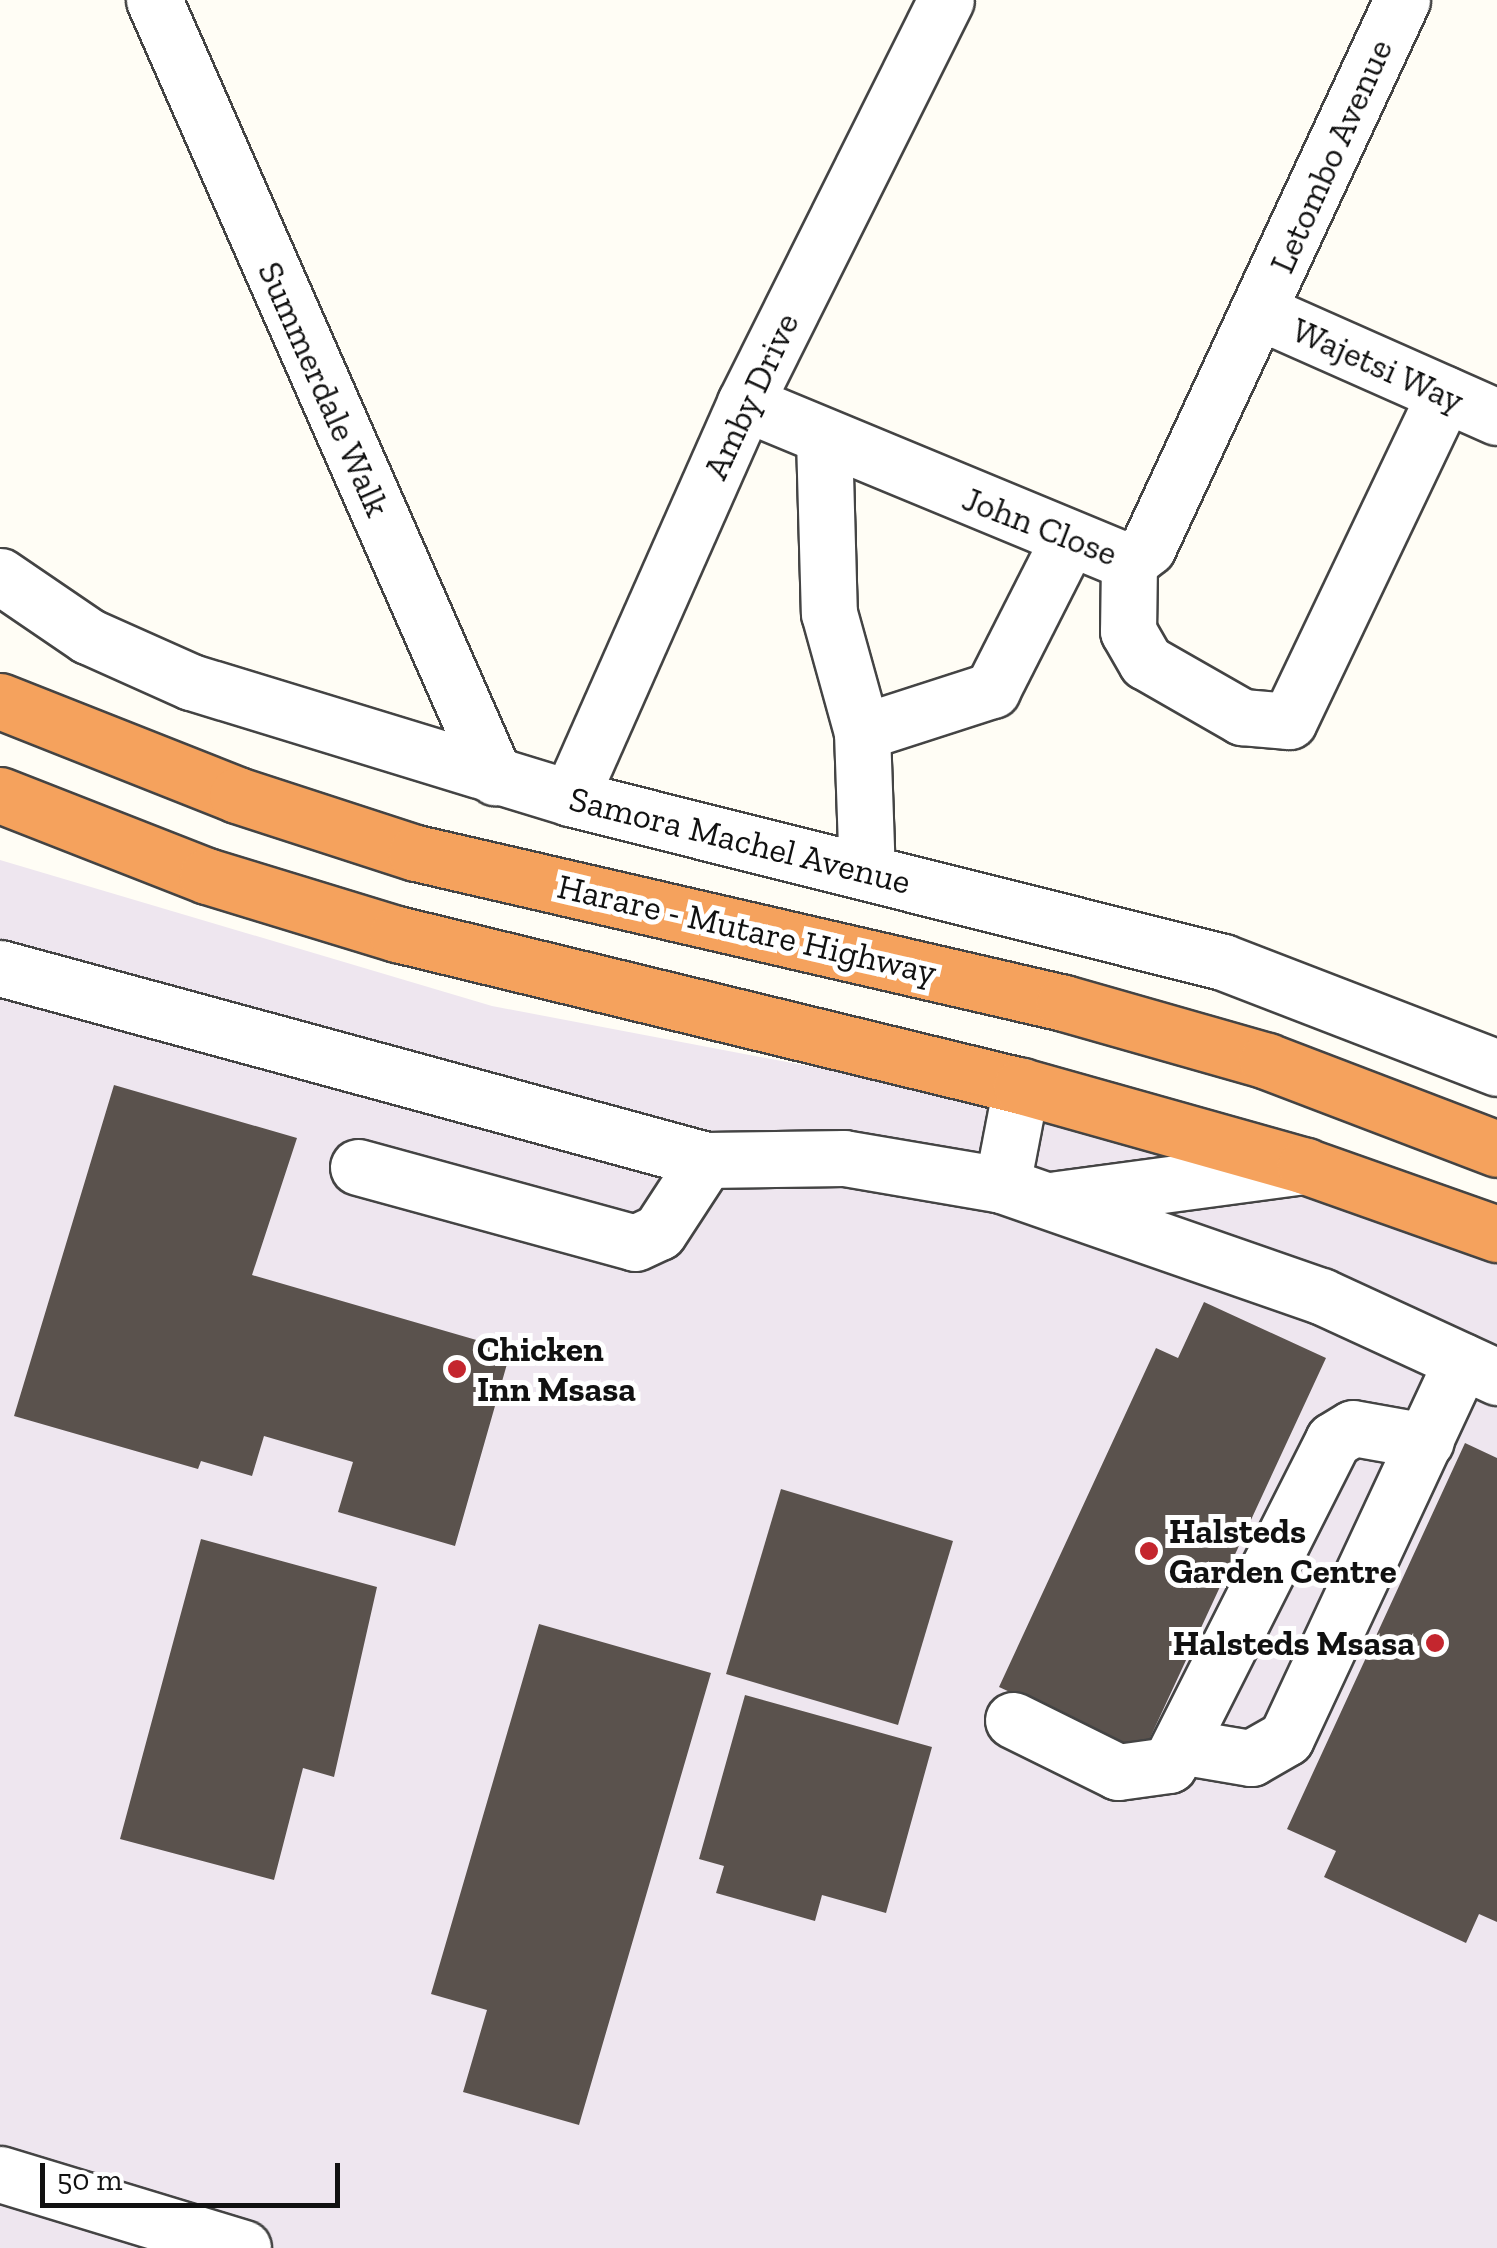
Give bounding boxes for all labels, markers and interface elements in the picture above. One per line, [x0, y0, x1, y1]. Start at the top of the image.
street label: Letombo Avenue [1261, 32, 1401, 280]
street label: Summerdale Walk [249, 255, 399, 523]
street label: Amby Drive [694, 306, 808, 486]
street label: Wajetsi Way [1285, 308, 1471, 422]
street label: John Close [957, 477, 1123, 575]
street label: Samora Machel Avenue [565, 777, 915, 903]
street label: Harare - Mutare Highway [553, 865, 941, 993]
place label: Chicken Inn Msasa [477, 1328, 636, 1410]
marker: Chicken Inn Msasa [446, 1358, 468, 1380]
place label: Halsteds Garden Centre [1169, 1510, 1397, 1592]
marker: Halsteds Garden Centre [1138, 1540, 1160, 1562]
place label: Halsteds Msasa [1173, 1622, 1415, 1664]
marker: Halsteds Msasa [1424, 1632, 1446, 1654]
scale bar [45, 2143, 345, 2205]
text: 50 m [57, 2162, 122, 2198]

